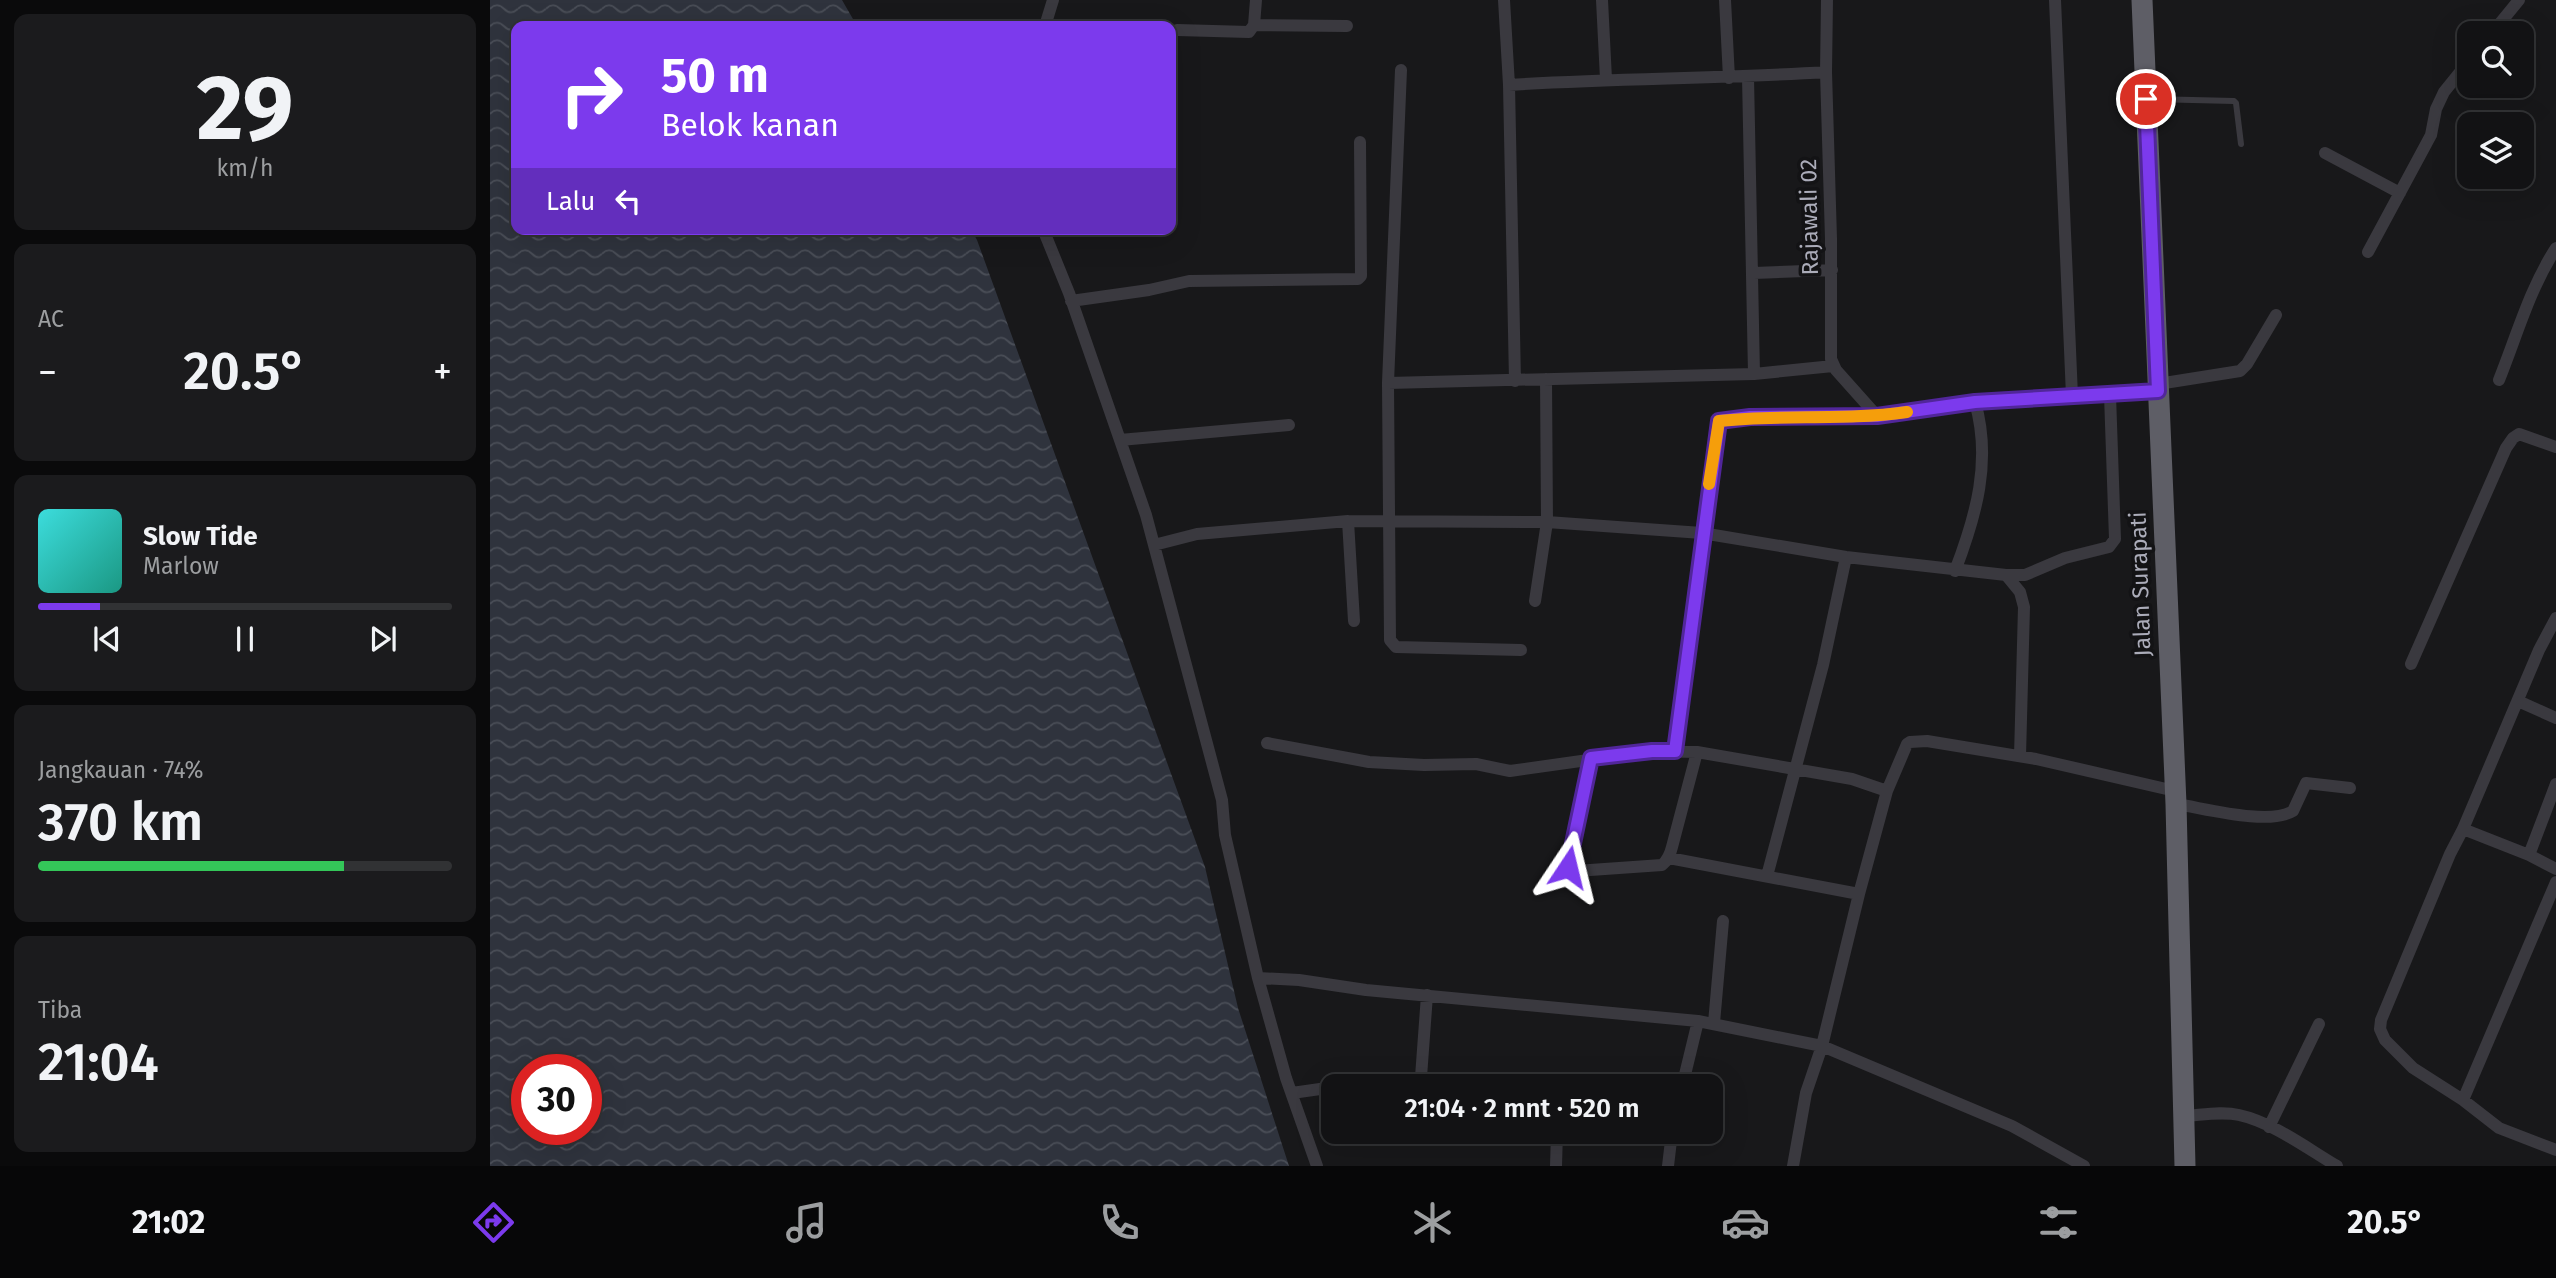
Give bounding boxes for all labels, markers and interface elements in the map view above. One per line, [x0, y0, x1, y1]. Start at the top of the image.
map controls [2457, 21, 2534, 189]
button: search [2457, 21, 2534, 98]
text: 50 m [661, 46, 769, 105]
icon: right [546, 49, 637, 140]
text: 29 [196, 54, 294, 163]
pin [2116, 69, 2176, 129]
icon: arrive [2127, 80, 2165, 118]
text: Belok kanan [661, 106, 839, 144]
button: layers [2457, 112, 2534, 189]
text: km/h [217, 154, 273, 182]
street label: Rajawali 02 [1794, 158, 1824, 276]
icon: left [609, 182, 647, 220]
text: Lalu [546, 186, 595, 217]
text: AC [38, 305, 64, 333]
text: 20.5° [183, 340, 307, 403]
text: − [38, 349, 57, 395]
text: + [433, 349, 452, 395]
street label: Jalan Surapati [2123, 511, 2157, 657]
text: Slow Tide [143, 521, 258, 552]
text: Marlow [143, 552, 219, 580]
icon: previous [88, 620, 126, 658]
icon: pause [226, 620, 264, 658]
icon: next [364, 620, 402, 658]
text: Jangkauan · 74% [38, 756, 204, 784]
text: 370 km [38, 791, 203, 854]
position arrow [1531, 830, 1605, 904]
text: Tiba [38, 996, 82, 1024]
text: 21:04 [38, 1031, 159, 1094]
speed limit sign: 30 [511, 1054, 602, 1145]
text: 21:04 · 2 mnt · 520 m [1405, 1093, 1639, 1124]
icon: directions [469, 1198, 518, 1247]
icon: music [782, 1198, 831, 1247]
icon: phone [1095, 1198, 1144, 1247]
icon: climate [1408, 1198, 1457, 1247]
icon: car [1721, 1198, 1770, 1247]
icon: filters [2034, 1198, 2083, 1247]
text: 21:02 [132, 1203, 205, 1241]
text: 20.5° [2347, 1203, 2424, 1241]

